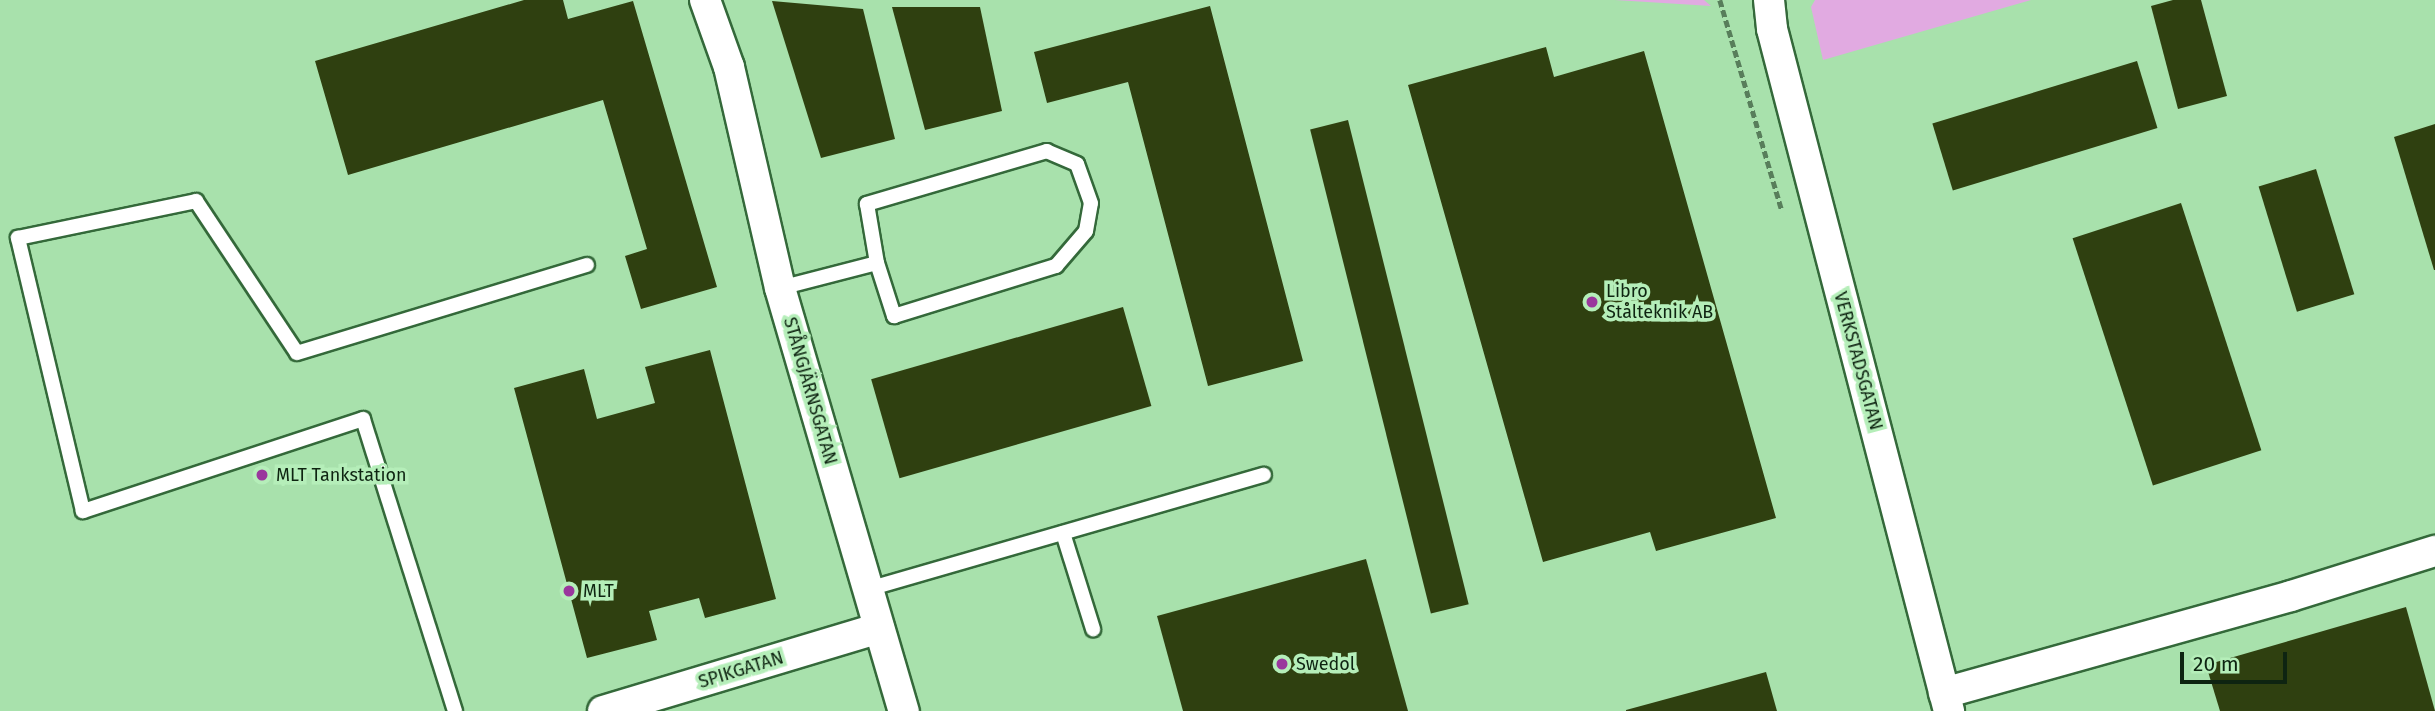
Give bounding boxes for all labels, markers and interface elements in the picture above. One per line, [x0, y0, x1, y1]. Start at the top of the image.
place label: Libro Stålteknik AB [1606, 281, 1713, 324]
street label: VERKSTADSGATAN [1829, 289, 1887, 433]
marker: Libro Stålteknik AB [1584, 294, 1600, 310]
street label: STÅNGJÄRNSGATAN [779, 315, 841, 467]
place label: MLT Tankstation [276, 464, 407, 486]
marker: MLT Tankstation [254, 467, 270, 483]
place label: MLT [583, 580, 614, 602]
marker: MLT [561, 583, 577, 599]
scale bar [2183, 638, 2290, 682]
street label: SPIKGATAN [696, 647, 786, 693]
text: 20 m [2193, 651, 2239, 677]
place label: Swedol [1296, 653, 1355, 675]
marker: Swedol [1274, 656, 1290, 672]

